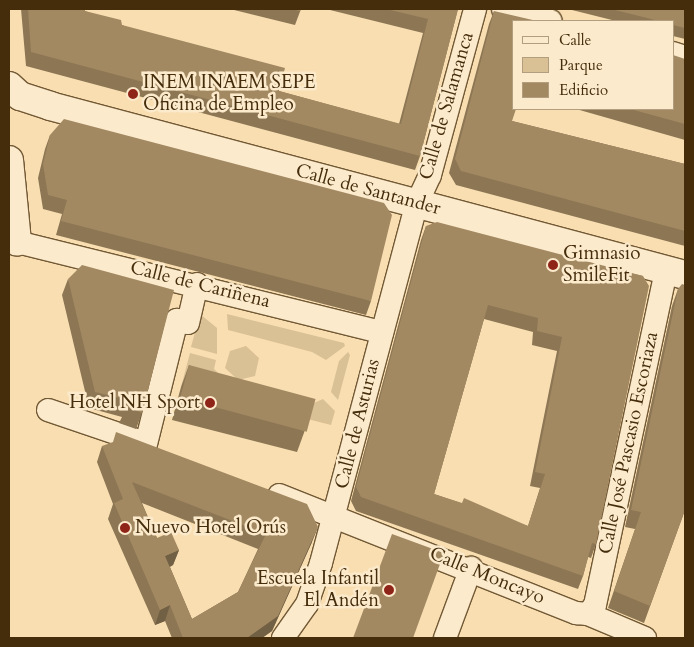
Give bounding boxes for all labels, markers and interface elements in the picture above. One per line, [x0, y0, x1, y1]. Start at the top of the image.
legend [512, 20, 674, 110]
street label: Calle de Salamanca [415, 29, 479, 183]
text: Calle [559, 30, 591, 50]
text: Parque [559, 55, 603, 75]
place label: INEM INAEM SEPE Oficina de Empleo [143, 72, 316, 116]
text: Edificio [559, 80, 608, 100]
marker: INEM INAEM SEPE Oficina de Empleo [127, 88, 139, 100]
street label: Calle de Santander [293, 160, 443, 220]
place label: Gimnasio SmileFit [563, 243, 640, 287]
street label: Calle de Cariñena [128, 257, 272, 313]
marker: Gimnasio SmileFit [547, 259, 559, 271]
street label: Calle José Pascasio Escoriaza [594, 330, 664, 556]
street label: Calle de Asturias [331, 357, 385, 491]
place label: Hotel NH Sport [69, 392, 200, 414]
marker: Hotel NH Sport [204, 397, 216, 409]
place label: Nuevo Hotel Orús [135, 517, 286, 539]
marker: Nuevo Hotel Orús [119, 522, 131, 534]
street label: Calle Moncayo [426, 543, 548, 609]
place label: Escuela Infantil El Andén [257, 568, 379, 612]
marker: Escuela Infantil El Andén [383, 584, 395, 596]

